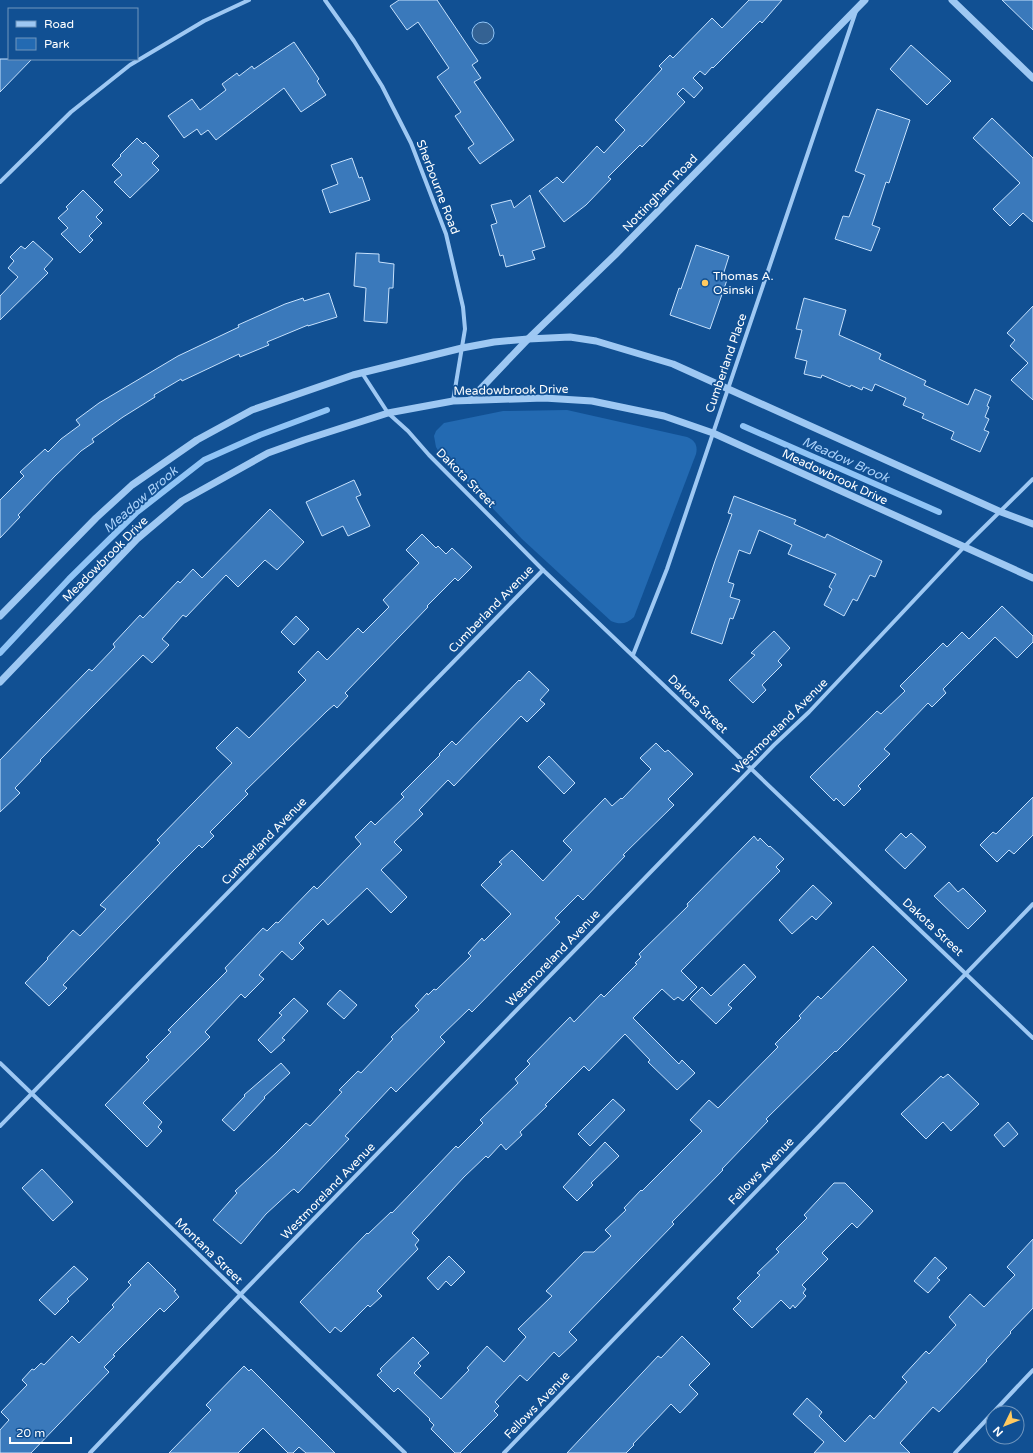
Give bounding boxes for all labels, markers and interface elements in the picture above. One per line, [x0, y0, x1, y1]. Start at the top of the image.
legend [8, 8, 138, 60]
text: Road [44, 17, 74, 31]
text: Park [44, 37, 70, 51]
street label: Sherbourne Road [414, 138, 462, 236]
street label: Nottingham Road [619, 151, 701, 235]
place label: Thomas A. Osinski [713, 269, 774, 297]
marker: Thomas A. Osinski [700, 278, 710, 288]
street label: Cumberland Place [702, 311, 750, 414]
street label: Meadowbrook Drive [453, 382, 569, 398]
water label: Meadow Brook [800, 434, 892, 487]
street label: Dakota Street [433, 445, 499, 511]
street label: Meadowbrook Drive [780, 446, 890, 508]
water label: Meadow Brook [100, 463, 182, 536]
street label: Meadowbrook Drive [59, 513, 151, 605]
street label: Cumberland Avenue [446, 562, 537, 656]
street label: Dakota Street [665, 672, 731, 736]
street label: Westmoreland Avenue [729, 675, 831, 777]
street label: Cumberland Avenue [219, 794, 310, 888]
street label: Dakota Street [900, 895, 967, 959]
street label: Westmoreland Avenue [503, 907, 603, 1009]
street label: Fellows Avenue [725, 1134, 797, 1208]
street label: Westmoreland Avenue [278, 1140, 378, 1242]
street label: Montana Street [172, 1215, 246, 1287]
street label: Fellows Avenue [501, 1368, 573, 1442]
north arrow [985, 1405, 1025, 1445]
scale bar [10, 1419, 71, 1445]
text: N [990, 1424, 1006, 1439]
text: 20 m [16, 1426, 45, 1440]

